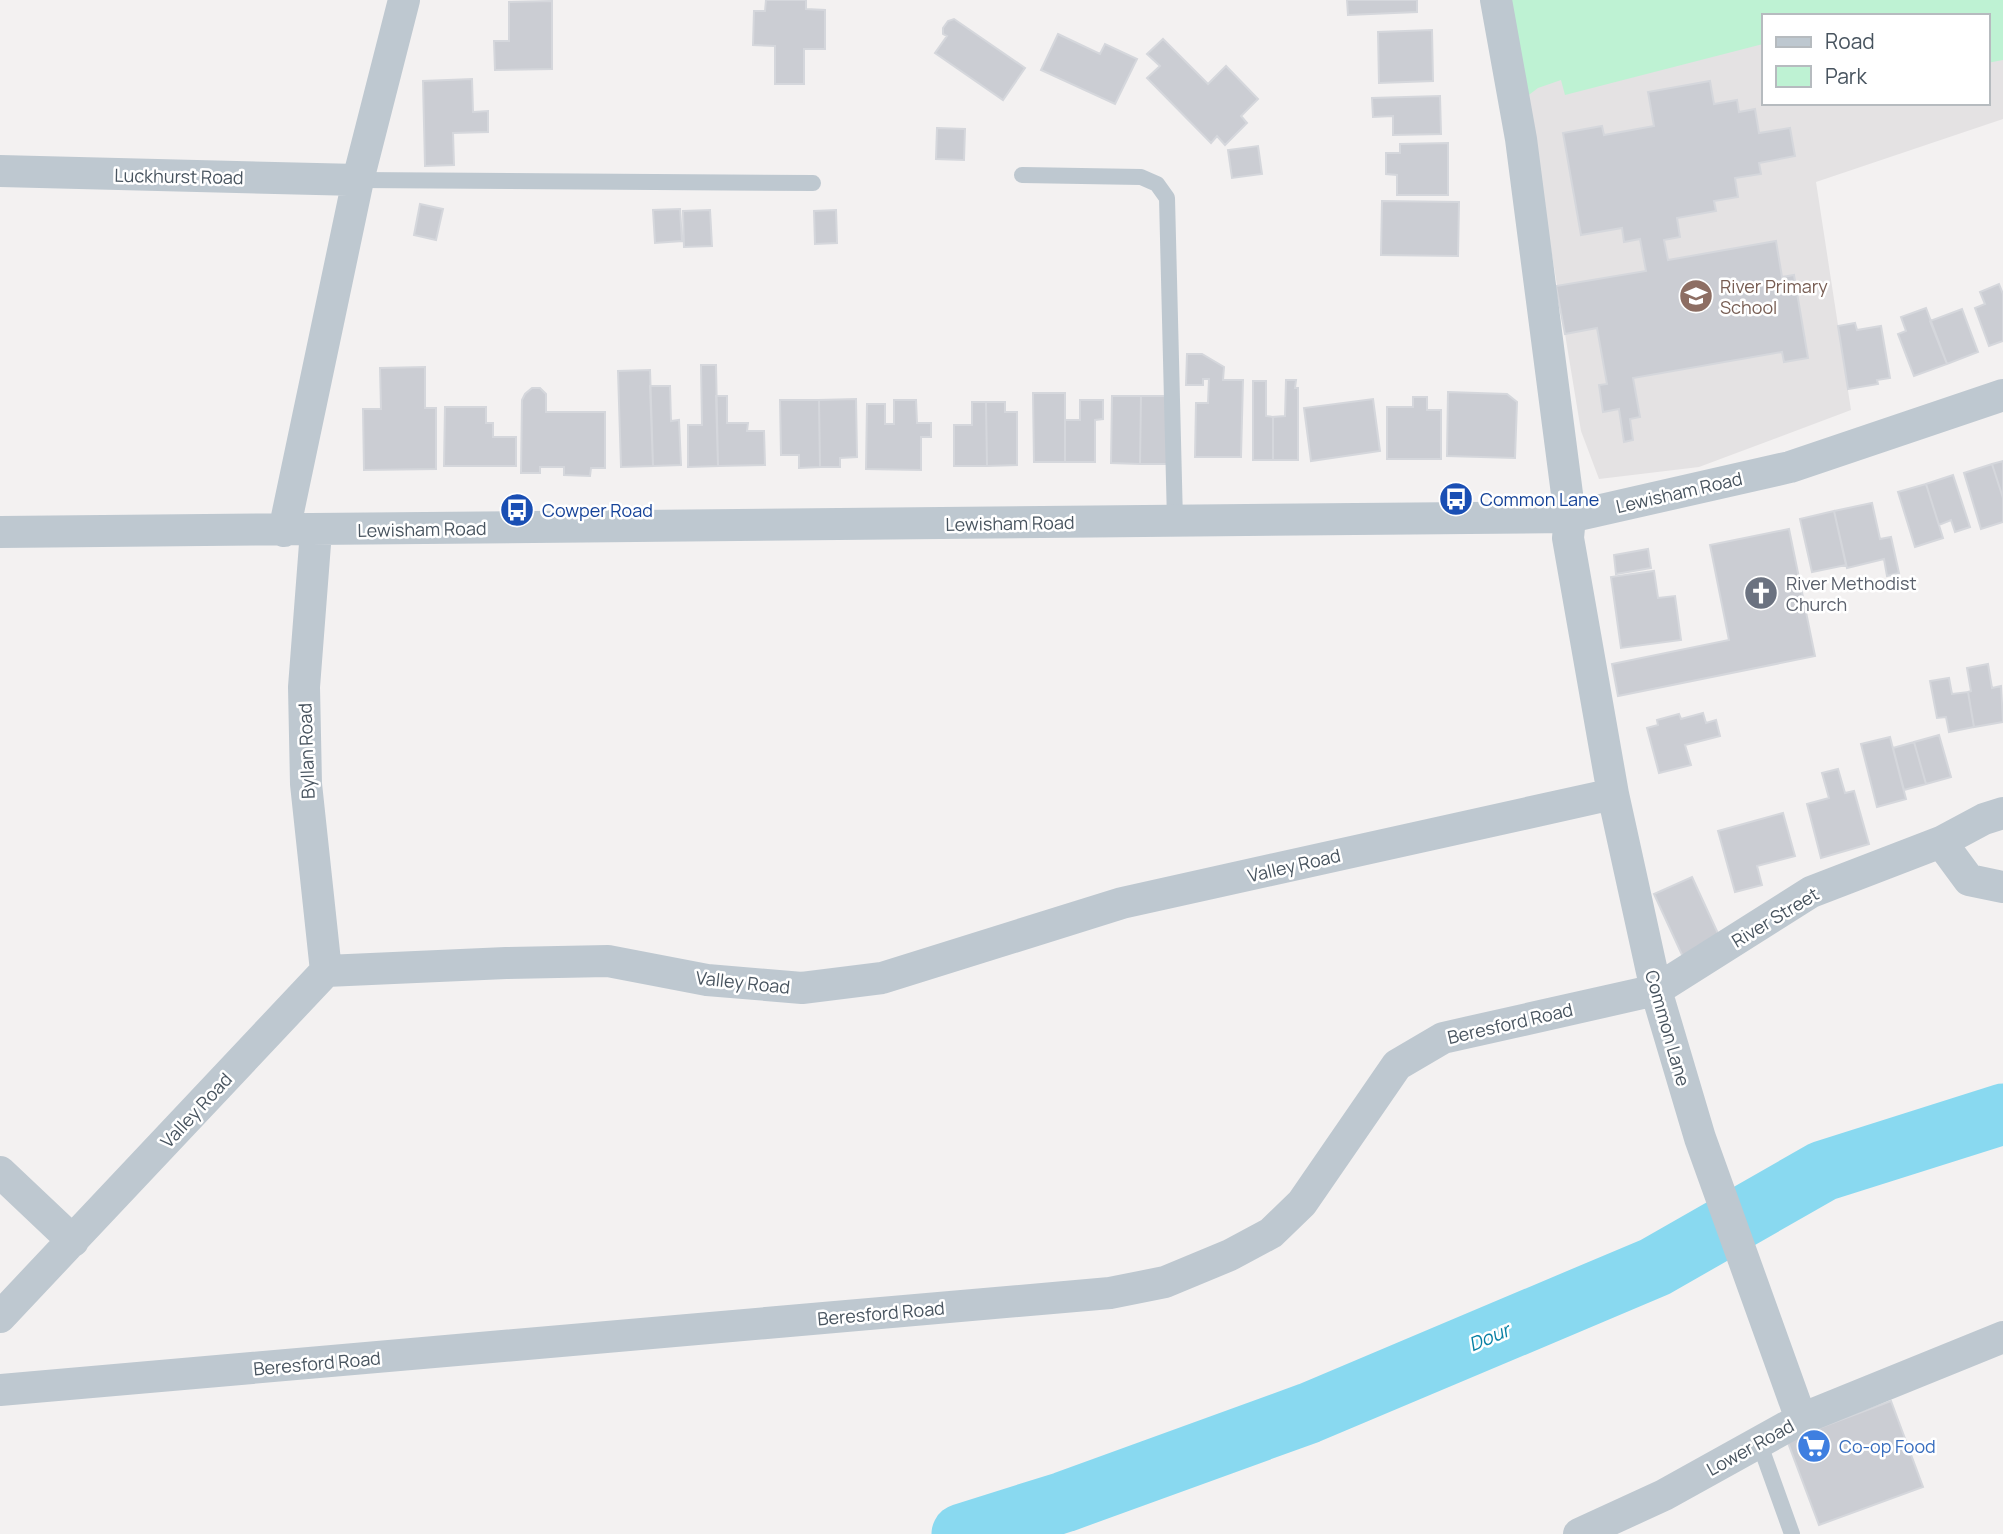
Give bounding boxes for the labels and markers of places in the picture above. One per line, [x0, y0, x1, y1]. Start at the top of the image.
place label: River Primary School [1720, 274, 1828, 319]
school or university icon: River Primary School [1677, 277, 1715, 315]
bus stop icon: Common Lane [1437, 480, 1475, 518]
place label: Common Lane [1480, 487, 1599, 511]
bus stop icon: Cowper Road [498, 491, 536, 529]
place label: Cowper Road [542, 498, 653, 522]
place label: River Methodist Church [1786, 571, 1917, 616]
church icon: River Methodist Church [1742, 574, 1780, 612]
supermarket icon: Co-op Food [1795, 1427, 1833, 1465]
place label: Co-op Food [1839, 1434, 1936, 1458]

